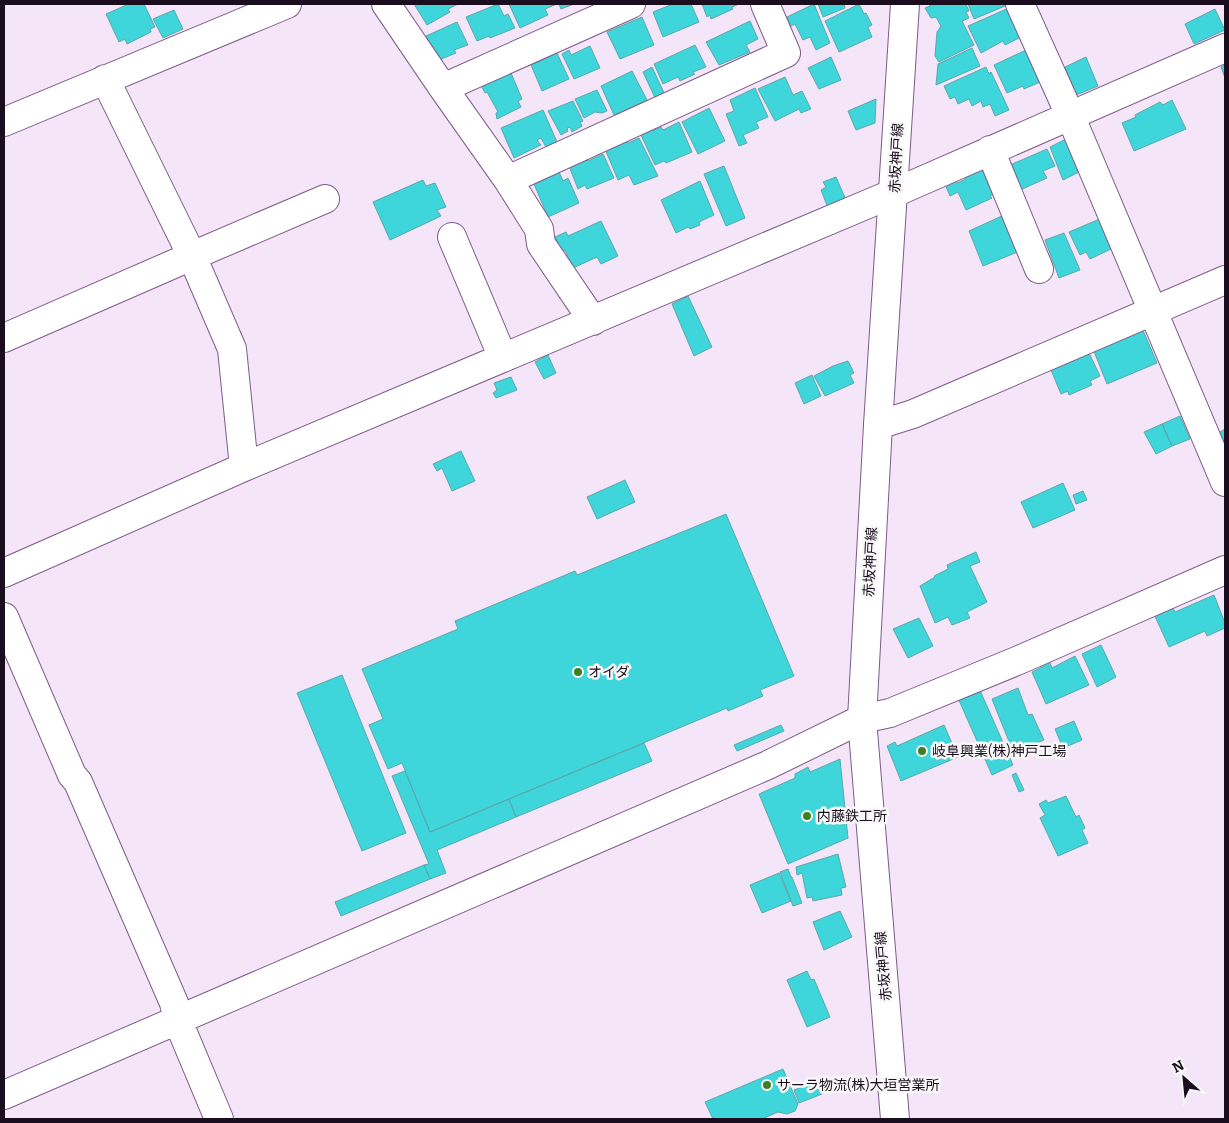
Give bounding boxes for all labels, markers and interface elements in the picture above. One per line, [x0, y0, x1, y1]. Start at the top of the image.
street label: 赤坂神戸線 [886, 123, 907, 193]
street label: 赤坂神戸線 [860, 527, 881, 597]
place label: オイダ [588, 664, 629, 681]
marker: オイダ [572, 666, 584, 678]
place label: 岐阜興業(株)神戸工場 [932, 743, 1067, 760]
marker: 岐阜興業(株)神戸工場 [916, 745, 928, 757]
place label: 内藤鉄工所 [817, 808, 887, 825]
marker: 内藤鉄工所 [801, 810, 813, 822]
street label: 赤坂神戸線 [872, 930, 895, 1002]
north arrow [1159, 1053, 1209, 1103]
text: N [1170, 1057, 1187, 1077]
place label: サーラ物流(株)大垣営業所 [777, 1077, 940, 1094]
marker: サーラ物流(株)大垣営業所 [761, 1079, 773, 1091]

